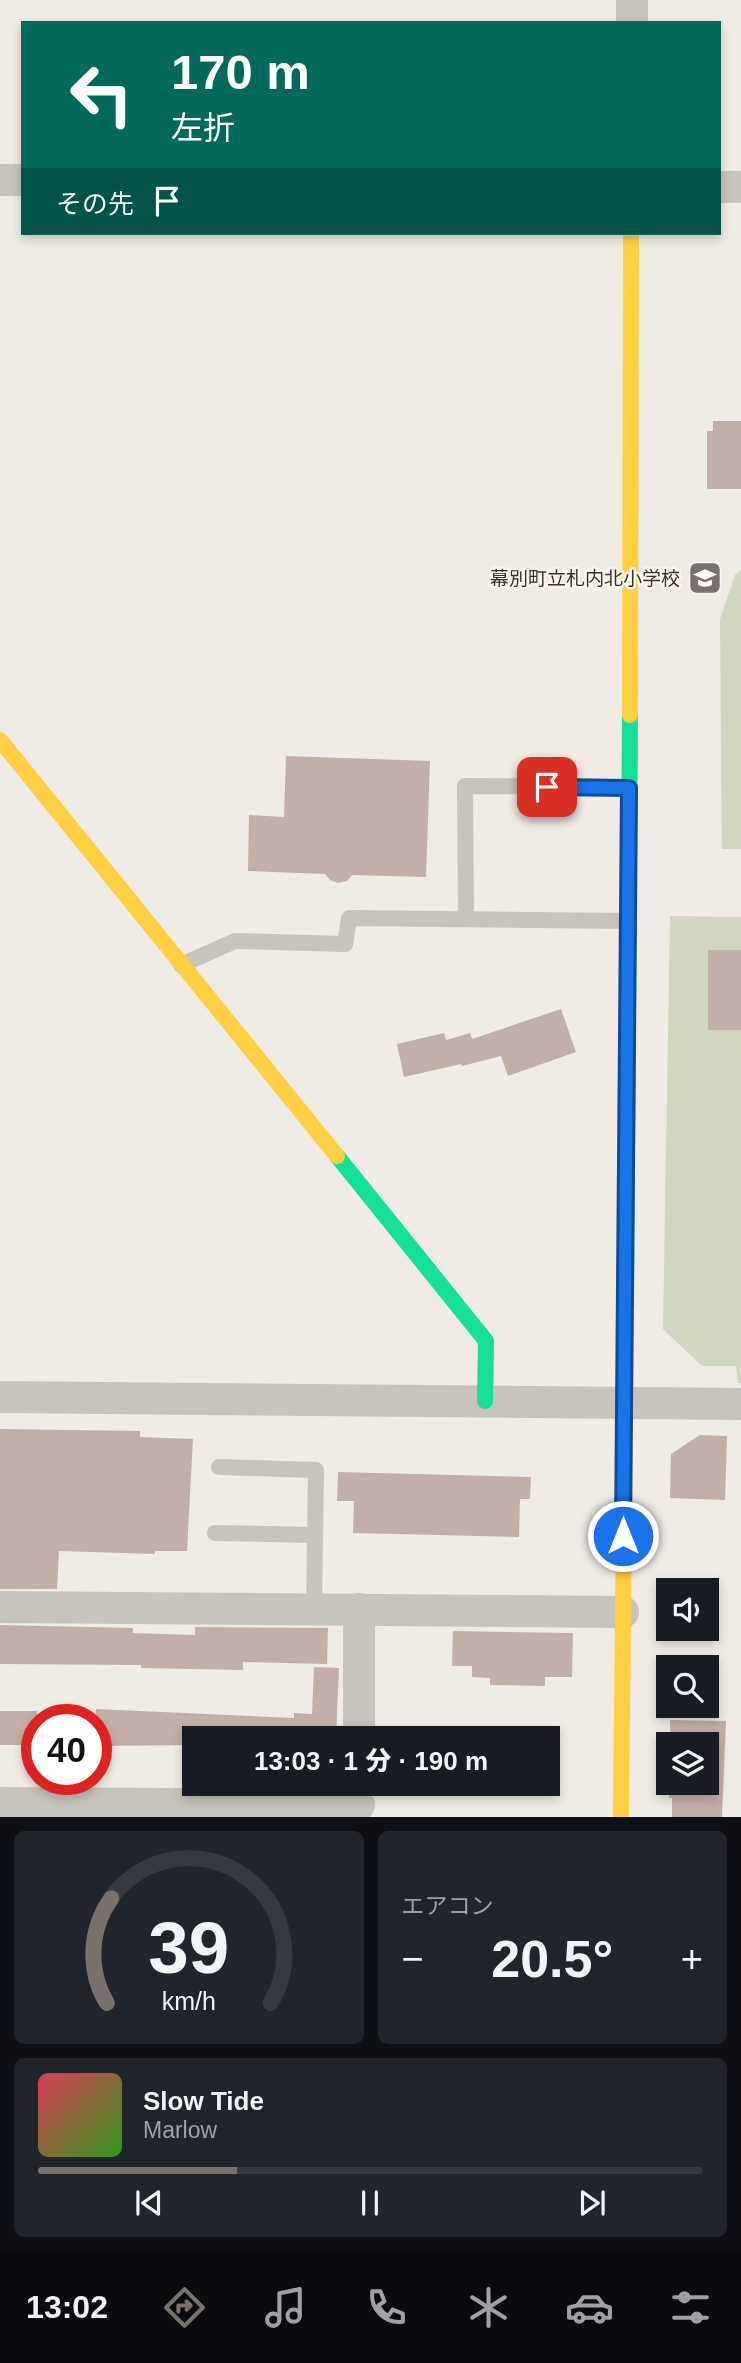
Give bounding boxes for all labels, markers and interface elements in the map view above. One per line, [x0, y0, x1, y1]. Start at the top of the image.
text: 170 m [171, 45, 310, 99]
icon: left [56, 49, 147, 140]
text: 左折 [171, 110, 235, 146]
icon: arrive [148, 182, 186, 220]
text: その先 [56, 189, 134, 219]
school or university icon: 幕別町立札内北小学校 [686, 559, 724, 597]
place label: 幕別町立札内北小学校 [490, 568, 680, 589]
pin [517, 757, 577, 817]
icon: arrive [528, 768, 566, 806]
position arrow [586, 1499, 660, 1573]
map controls [656, 1578, 719, 1795]
button: sound [656, 1578, 719, 1641]
button: search [656, 1655, 719, 1718]
speed limit sign: 40 [21, 1704, 112, 1795]
button: layers [656, 1732, 719, 1795]
text: 13:03 · 1 分 · 190 m [254, 1746, 488, 1776]
text: エアコン [402, 1893, 494, 1919]
text: 39 [148, 1908, 229, 1989]
text: 20.5° [491, 1930, 613, 1988]
text: − [402, 1938, 424, 1980]
text: + [681, 1938, 703, 1980]
text: km/h [162, 1987, 216, 2015]
text: Slow Tide [143, 2086, 264, 2116]
text: Marlow [143, 2117, 217, 2143]
icon: previous [130, 2184, 168, 2222]
icon: pause [351, 2184, 389, 2222]
icon: next [573, 2184, 611, 2222]
icon: directions [160, 2283, 209, 2332]
icon: music [261, 2283, 310, 2332]
icon: phone [362, 2283, 411, 2332]
icon: climate [464, 2283, 513, 2332]
icon: car [565, 2283, 614, 2332]
icon: filters [666, 2283, 715, 2332]
text: 13:02 [26, 2289, 108, 2325]

